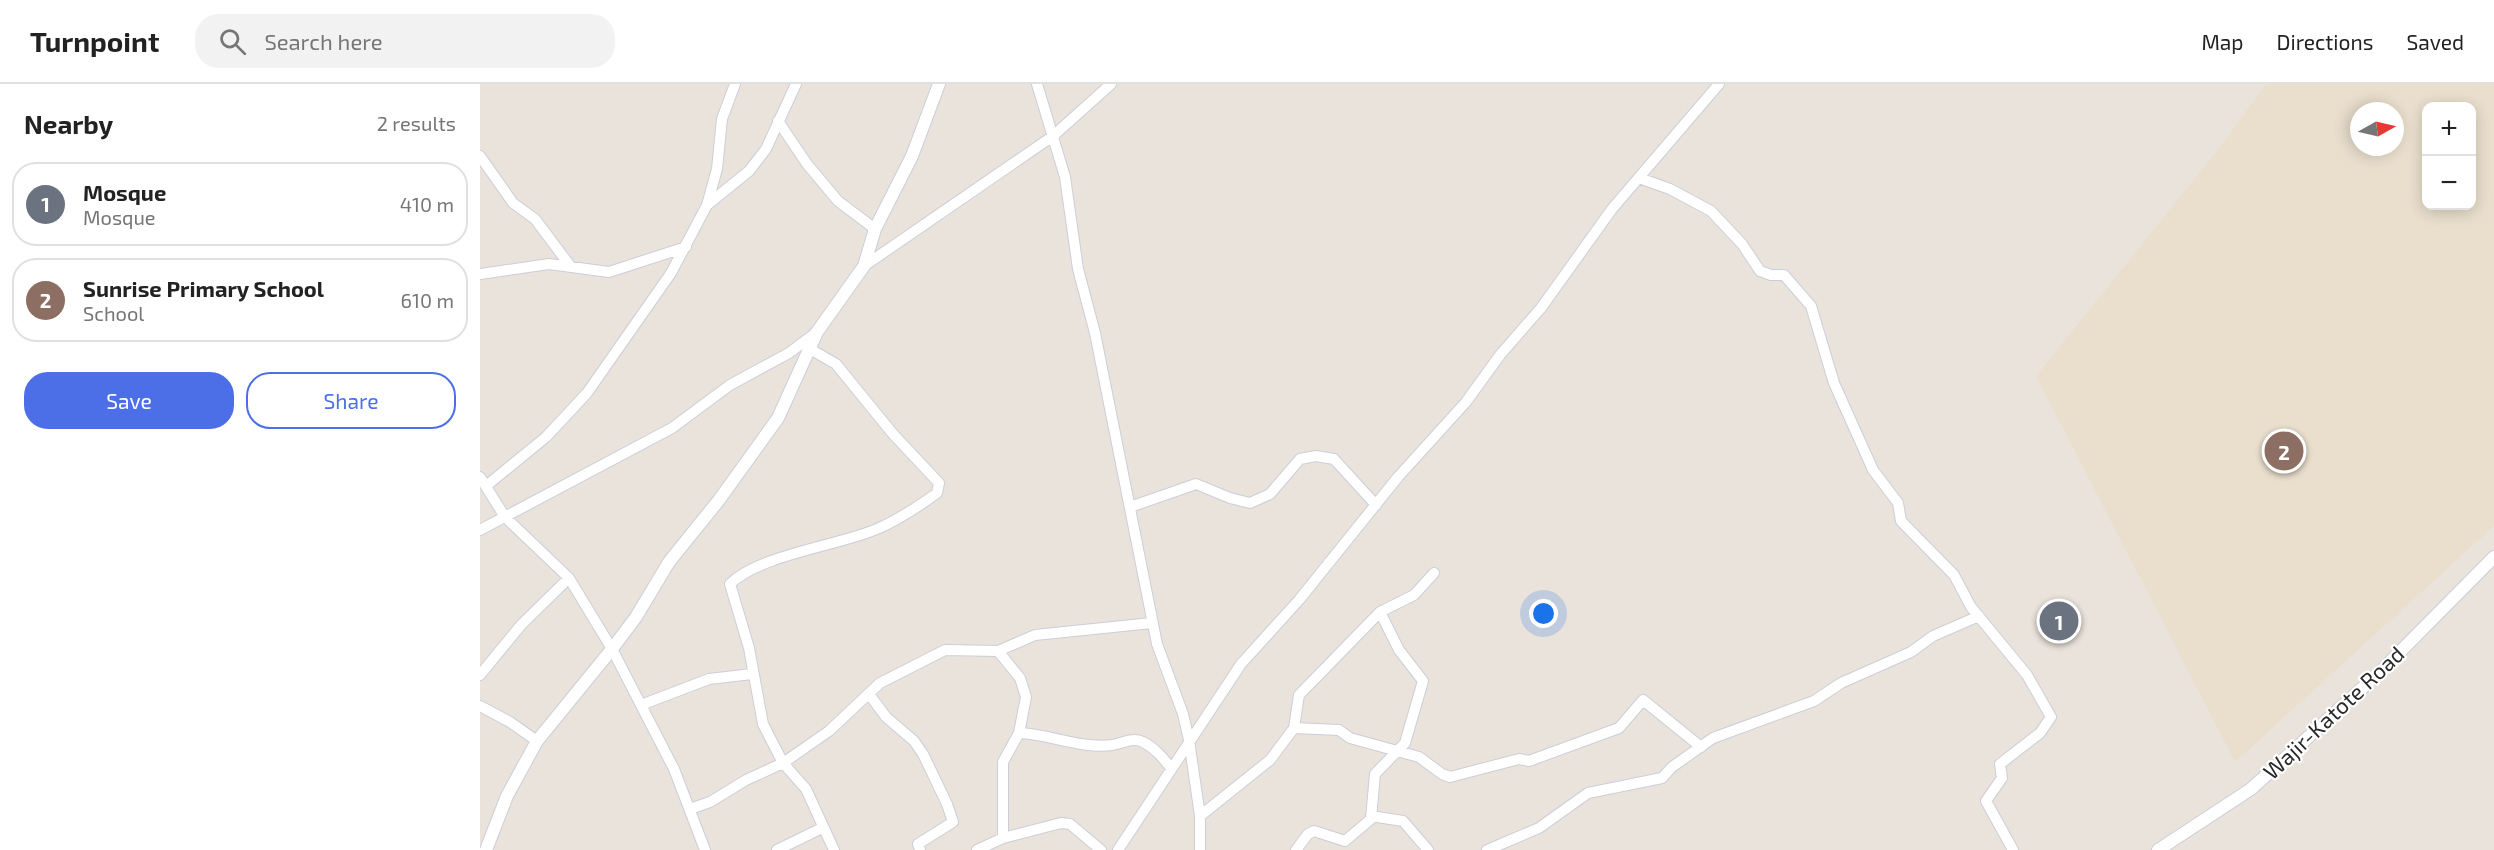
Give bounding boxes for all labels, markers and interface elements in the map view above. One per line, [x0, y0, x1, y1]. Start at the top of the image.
search box [195, 14, 615, 68]
text: Turnpoint [30, 24, 159, 58]
icon: search [216, 25, 249, 58]
text: Search here [264, 28, 383, 54]
text: Map [2201, 29, 2244, 54]
text: Directions [2277, 29, 2373, 54]
text: Saved [2406, 29, 2464, 54]
north arrow [2350, 102, 2404, 156]
map controls [2422, 102, 2476, 210]
button: + [2422, 102, 2476, 156]
text: Nearby [24, 108, 113, 139]
text: 2 results [377, 111, 456, 135]
button: − [2422, 156, 2476, 210]
text: Mosque [83, 179, 166, 205]
text: 1 [41, 192, 50, 216]
text: 410 m [400, 192, 454, 216]
text: Mosque [83, 205, 156, 229]
text: Sunrise Primary School [83, 275, 324, 301]
text: 2 [40, 288, 51, 312]
text: 610 m [401, 288, 454, 312]
text: School [83, 301, 144, 325]
button: Save [24, 372, 234, 429]
button: Share [246, 372, 456, 429]
pin: 2 [2264, 428, 2304, 473]
pin: 1 [2040, 598, 2078, 644]
your location [1529, 599, 1558, 628]
street label: Wajir-Katote Road [2257, 640, 2409, 785]

